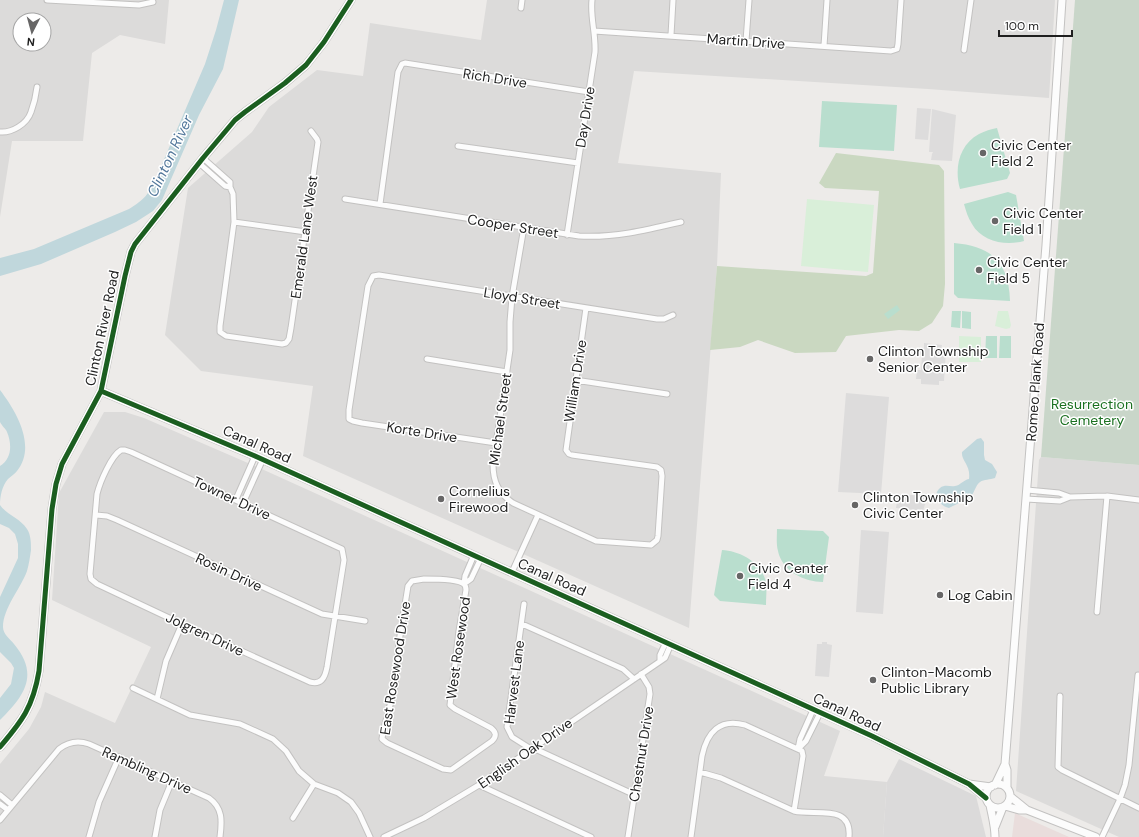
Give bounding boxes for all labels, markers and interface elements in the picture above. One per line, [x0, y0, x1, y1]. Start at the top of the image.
north arrow [12, 12, 52, 52]
scale bar [999, 12, 1072, 38]
text: 100 m [1005, 18, 1039, 34]
street label: Martin Drive [706, 29, 786, 53]
text: N [26, 35, 36, 49]
street label: Rich Drive [462, 64, 528, 92]
street label: Day Drive [571, 85, 599, 149]
water label: Clinton River [142, 111, 198, 200]
place label: Civic Center Field 2 [991, 136, 1071, 170]
marker: Civic Center Field 2 [978, 148, 988, 158]
street label: Emerald Lane West [286, 174, 322, 300]
place label: Civic Center Field 1 [1003, 204, 1083, 238]
street label: Cooper Street [466, 210, 560, 242]
marker: Civic Center Field 1 [990, 216, 1000, 226]
place label: Civic Center Field 5 [987, 253, 1067, 287]
marker: Civic Center Field 5 [974, 265, 984, 275]
street label: Clinton River Road [81, 268, 123, 388]
street label: Lloyd Street [482, 283, 562, 313]
street label: Romeo Plank Road [1022, 322, 1048, 442]
street label: William Drive [560, 338, 590, 424]
place label: Clinton Township Senior Center [878, 342, 989, 376]
marker: Clinton Township Senior Center [865, 354, 875, 364]
street label: Michael Street [485, 372, 515, 466]
park label: Resurrection Cemetery [1051, 395, 1133, 429]
street label: Korte Drive [385, 418, 459, 446]
street label: Canal Road [220, 421, 294, 467]
street label: Towner Drive [190, 472, 274, 524]
place label: Cornelius Firewood [449, 482, 510, 516]
place label: Clinton Township Civic Center [863, 488, 974, 522]
marker: Cornelius Firewood [436, 494, 446, 504]
marker: Clinton Township Civic Center [850, 500, 860, 510]
street label: Rosin Drive [193, 549, 265, 595]
street label: Canal Road [515, 554, 589, 600]
place label: Civic Center Field 4 [748, 559, 828, 593]
marker: Civic Center Field 4 [735, 571, 745, 581]
place label: Log Cabin [948, 586, 1012, 604]
marker: Log Cabin [935, 590, 945, 600]
street label: West Rosewood [442, 596, 474, 700]
street label: East Rosewood Drive [376, 600, 414, 736]
street label: Jolgren Drive [163, 608, 247, 660]
street label: Harvest Lane [500, 639, 528, 725]
place label: Clinton-Macomb Public Library [881, 663, 992, 697]
marker: Clinton-Macomb Public Library [868, 675, 878, 685]
street label: Canal Road [810, 688, 884, 736]
street label: Chestnut Drive [625, 705, 657, 803]
street label: English Oak Drive [474, 714, 576, 792]
street label: Rambling Drive [99, 742, 195, 798]

